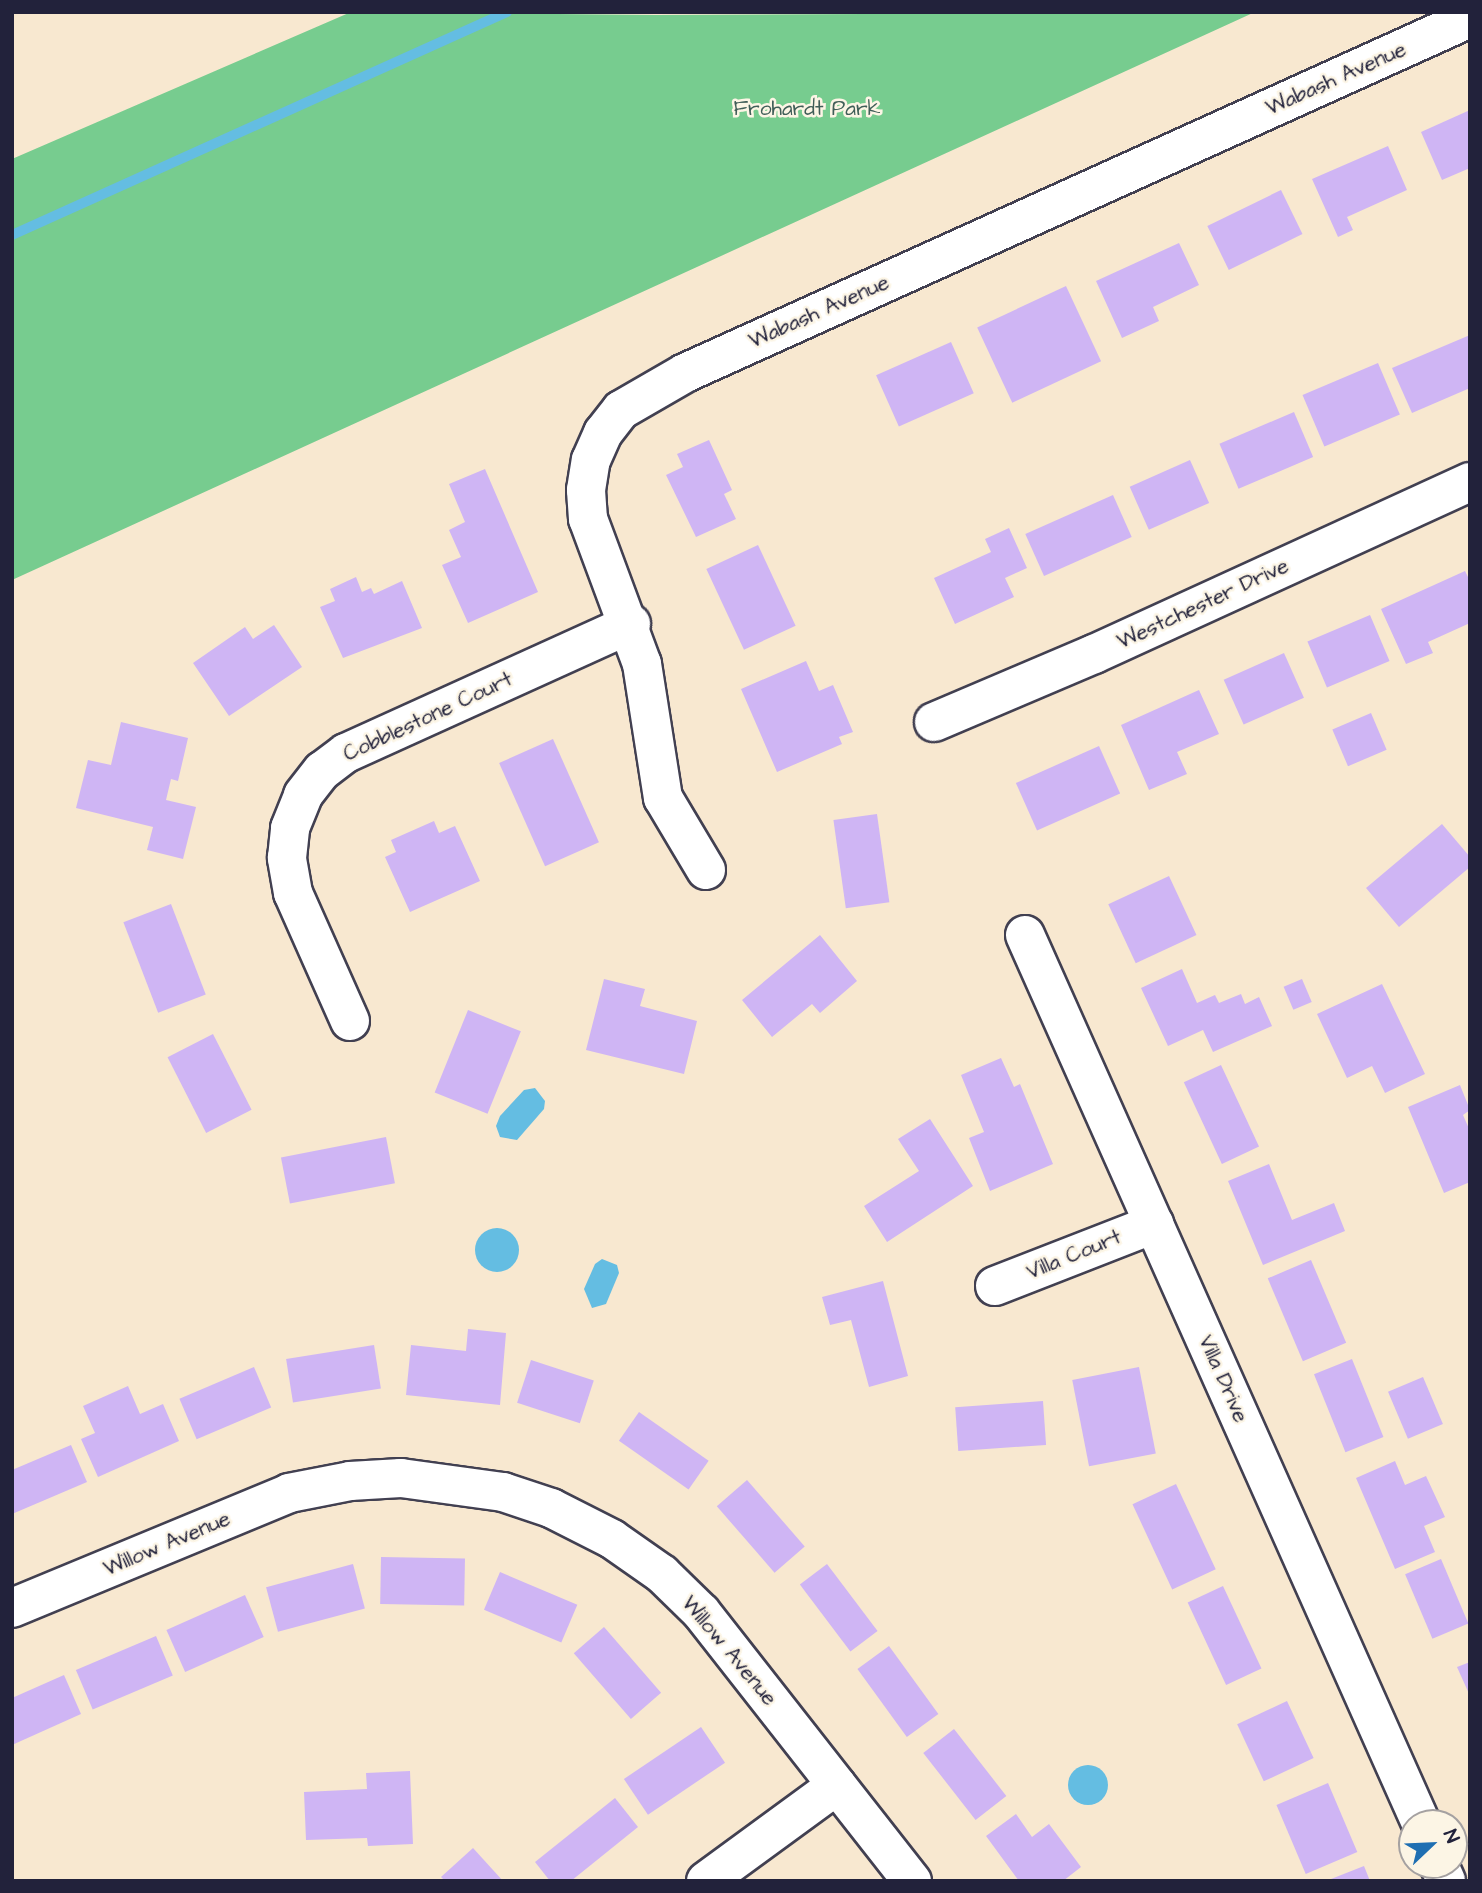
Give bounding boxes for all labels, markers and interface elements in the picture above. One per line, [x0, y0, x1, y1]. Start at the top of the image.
street label: Wabash Avenue [1262, 37, 1410, 121]
park label: Frohardt Park [734, 96, 880, 122]
street label: Wabash Avenue [745, 270, 893, 354]
street label: Westchester Drive [1113, 553, 1293, 655]
street label: Cobblestone Court [340, 667, 516, 767]
street label: Villa Court [1023, 1225, 1125, 1285]
street label: Villa Drive [1193, 1332, 1253, 1426]
street label: Willow Avenue [100, 1506, 234, 1582]
street label: Willow Avenue [676, 1591, 782, 1711]
north arrow [1398, 1809, 1468, 1879]
text: N [1436, 1826, 1466, 1847]

